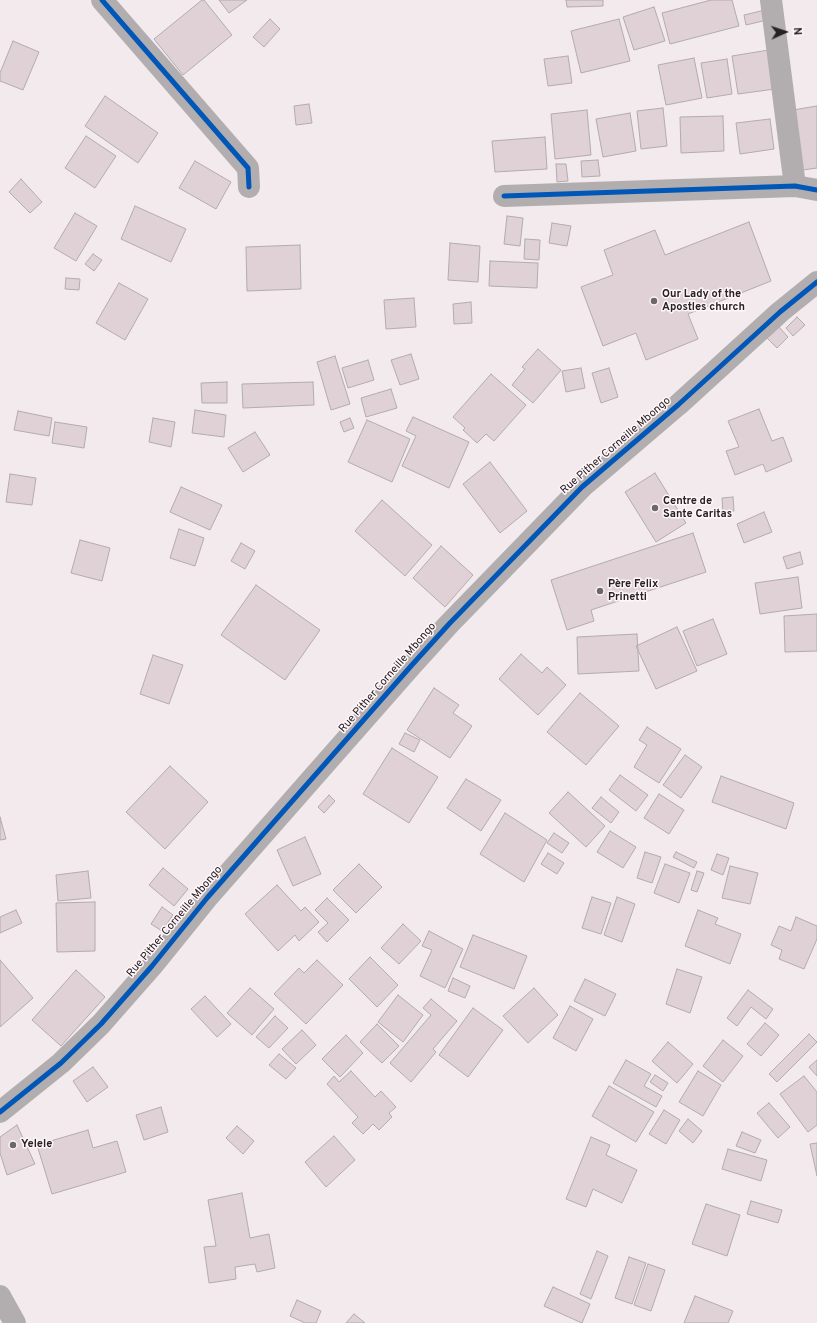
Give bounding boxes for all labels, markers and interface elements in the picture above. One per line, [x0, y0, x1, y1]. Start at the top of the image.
north arrow [765, 12, 805, 52]
text: N [790, 27, 804, 36]
place label: Our Lady of the Apostles church [662, 288, 745, 314]
marker: Our Lady of the Apostles church [649, 296, 659, 306]
street label: Rue Pither Corneille Mbongo [558, 395, 674, 497]
place label: Centre de Sante Caritas [663, 495, 732, 521]
marker: Centre de Sante Caritas [650, 503, 660, 513]
place label: Père Felix Prinetti [608, 578, 658, 604]
marker: Père Felix Prinetti [595, 586, 605, 596]
street label: Rue Pither Corneille Mbongo [337, 620, 439, 736]
street label: Rue Pither Corneille Mbongo [124, 864, 226, 980]
place label: Yelele [21, 1138, 52, 1152]
marker: Yelele [8, 1140, 18, 1150]

